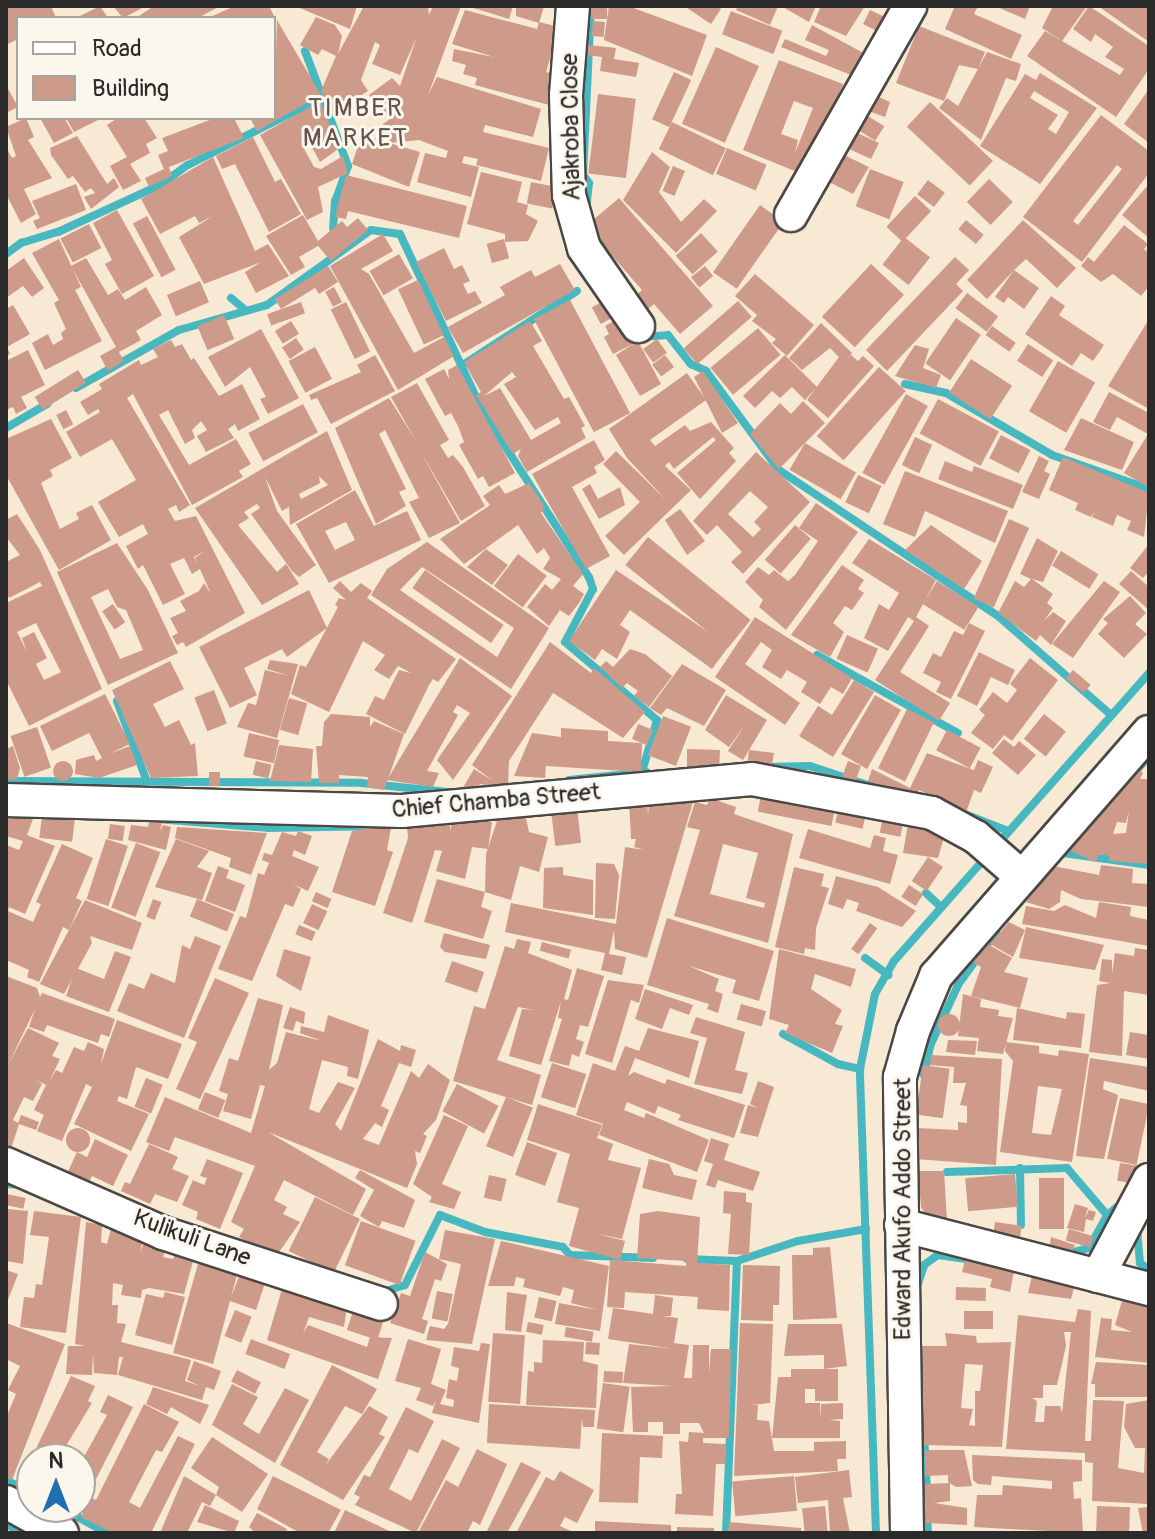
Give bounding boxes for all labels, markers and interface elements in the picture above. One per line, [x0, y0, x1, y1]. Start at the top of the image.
legend [16, 16, 276, 120]
text: Road [92, 34, 142, 63]
street label: Ajakroba Close [555, 53, 587, 201]
text: Building [92, 74, 169, 103]
district label: TIMBER MARKET [303, 93, 409, 154]
street label: Chief Chamba Street [391, 778, 601, 824]
street label: Edward Akufo Addo Street [889, 1078, 917, 1340]
street label: Kulikuli Lane [129, 1203, 255, 1273]
north arrow [16, 1443, 96, 1523]
text: N [49, 1447, 63, 1475]

